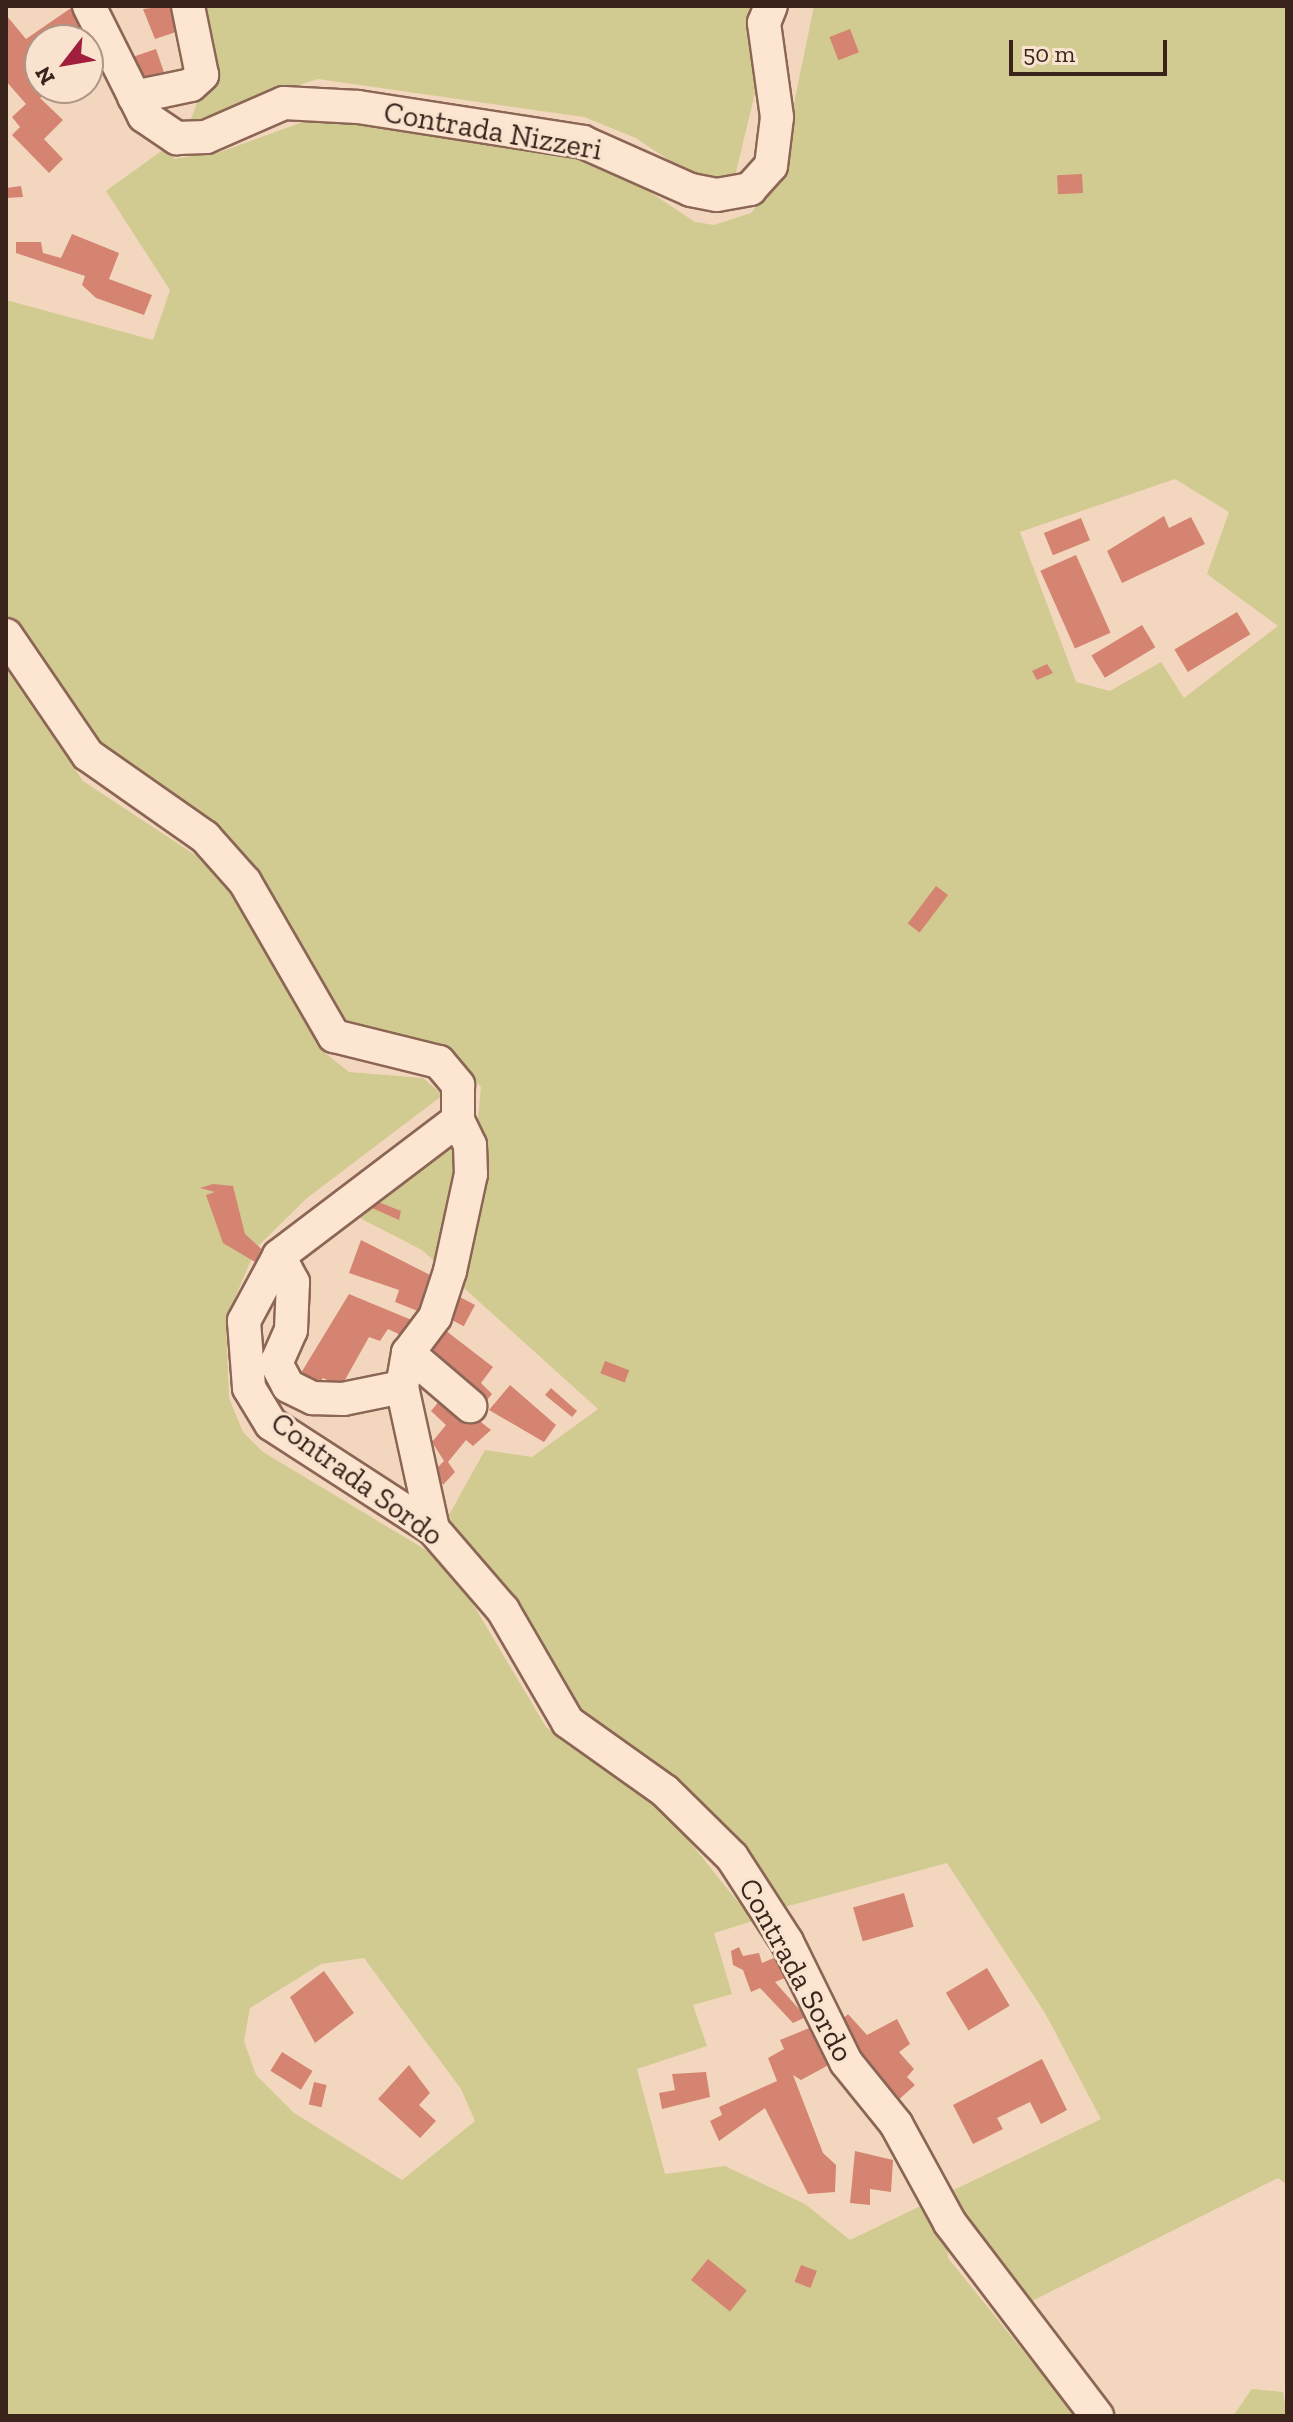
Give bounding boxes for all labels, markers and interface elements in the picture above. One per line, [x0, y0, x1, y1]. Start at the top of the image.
north arrow [24, 24, 104, 104]
scale bar [1013, 24, 1171, 74]
text: 50 m [1023, 39, 1075, 68]
text: N [29, 61, 61, 90]
street label: Contrada Nizzeri [381, 94, 605, 168]
street label: Contrada Sordo [264, 1405, 450, 1553]
street label: Contrada Sordo [731, 1872, 861, 2068]

